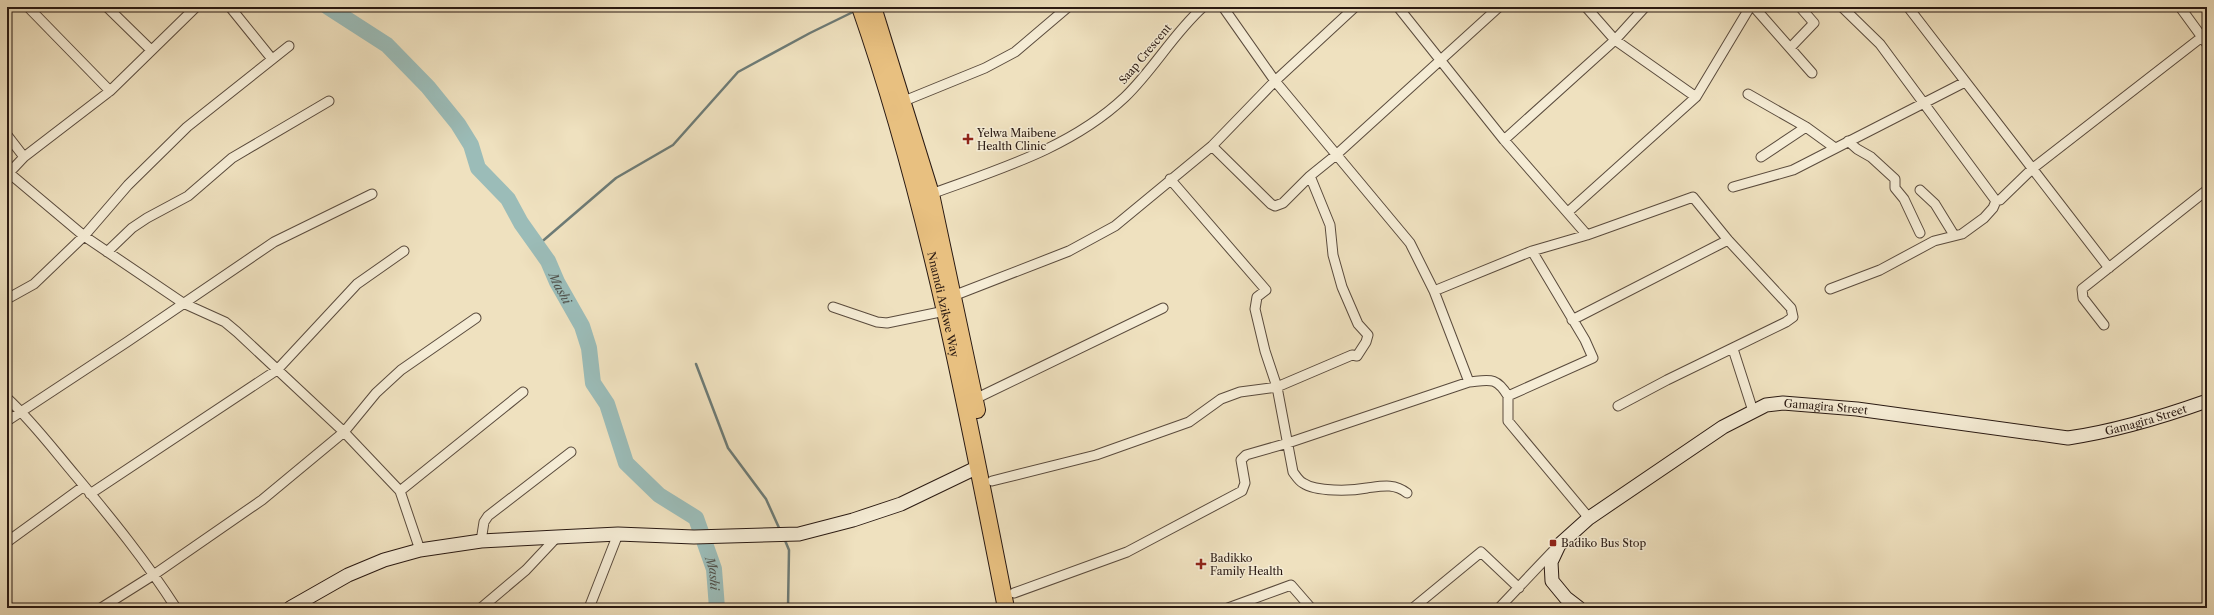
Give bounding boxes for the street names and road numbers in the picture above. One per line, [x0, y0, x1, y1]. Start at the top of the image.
street label: Saap Crescent [1116, 21, 1174, 87]
street label: Nnamdi Azikwe Way [924, 250, 962, 359]
street label: Gamagira Street [1783, 396, 1869, 417]
street label: Gamagira Street [2103, 402, 2188, 438]

